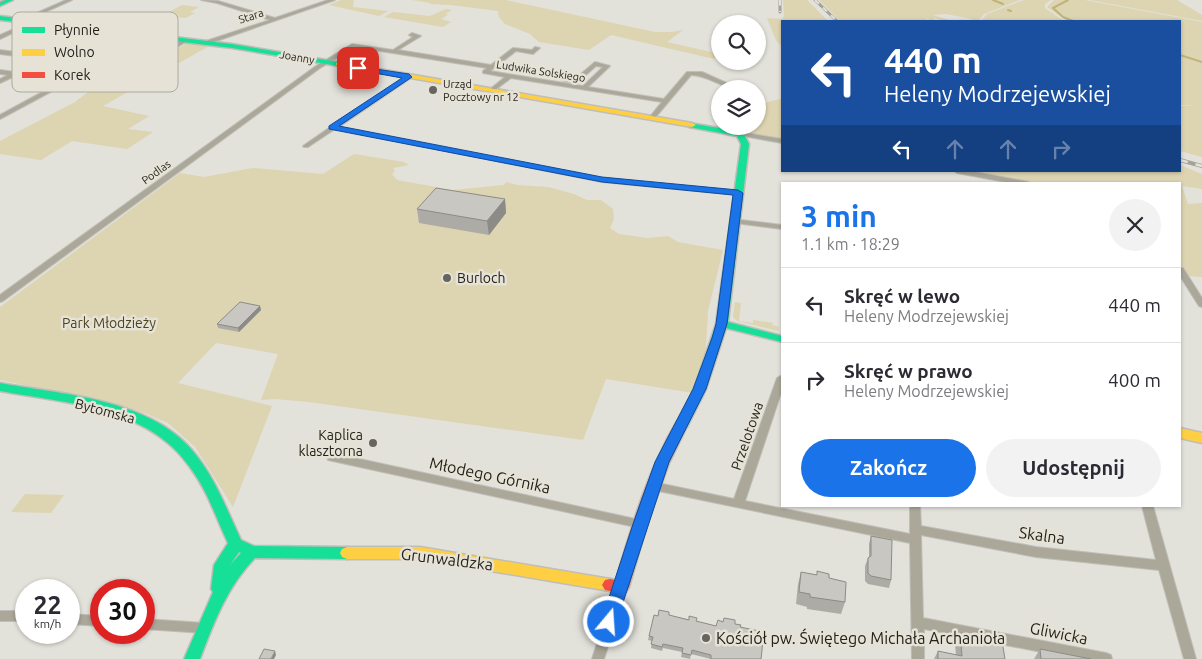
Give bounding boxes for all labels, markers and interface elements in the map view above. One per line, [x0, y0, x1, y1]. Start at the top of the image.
street label: Stara [237, 6, 265, 26]
legend [12, 12, 178, 92]
map controls [711, 15, 766, 135]
button: search [711, 15, 766, 70]
text: Płynnie [54, 22, 100, 38]
icon: left [801, 40, 866, 105]
text: 440 m [884, 40, 982, 80]
text: Wolno [54, 44, 95, 60]
pin [337, 47, 379, 89]
street label: Joanny [279, 48, 316, 66]
icon: arrive [344, 54, 372, 82]
street label: Ludwika Solskiego [496, 58, 586, 84]
text: Korek [54, 67, 91, 83]
place label: Urząd Pocztowy nr 12 [443, 78, 519, 103]
button: layers [711, 80, 766, 135]
text: Heleny Modrzejewskiej [884, 81, 1111, 106]
marker: Urząd Pocztowy nr 12 [427, 84, 439, 96]
icon: left [888, 135, 916, 163]
icon: ahead [941, 135, 969, 163]
icon: ahead [994, 135, 1022, 163]
icon: right [1047, 135, 1075, 163]
street label: Podlas [139, 157, 173, 186]
text: 3 min [801, 199, 877, 233]
button: close [1109, 199, 1161, 251]
text: 1.1 km · 18:29 [801, 235, 900, 253]
place label: Burloch [457, 270, 506, 286]
marker: Burloch [441, 272, 453, 284]
text: Skręć w lewo [844, 285, 960, 307]
icon: left [801, 291, 829, 319]
text: 440 m [1108, 294, 1161, 316]
text: Heleny Modrzejewskiej [844, 307, 1009, 325]
park label: Park Młodzieży [62, 315, 156, 331]
text: Skręć w prawo [844, 360, 973, 382]
icon: right [801, 366, 829, 394]
text: 400 m [1108, 369, 1161, 391]
text: Heleny Modrzejewskiej [844, 382, 1009, 400]
street label: Bytomska [73, 395, 137, 427]
street label: Przelotowa [728, 400, 766, 472]
place label: Kaplica klasztorna [298, 427, 363, 459]
marker: Kaplica klasztorna [367, 437, 379, 449]
button: Zakończ [801, 439, 976, 497]
button: Udostępnij [986, 439, 1161, 497]
street label: Młodego Górnika [428, 453, 552, 497]
street label: Skalna [1018, 523, 1066, 547]
street label: Grunwaldzka [400, 544, 494, 574]
speed limit sign: 30 [90, 579, 155, 644]
text: 22 [33, 591, 62, 619]
position arrow [582, 595, 634, 647]
text: km/h [34, 617, 61, 630]
street label: Gliwicka [1028, 619, 1090, 647]
place label: Kościół pw. Świętego Michała Archanioła [716, 628, 1005, 647]
marker: Kościół pw. Świętego Michała Archanioła [700, 632, 712, 644]

